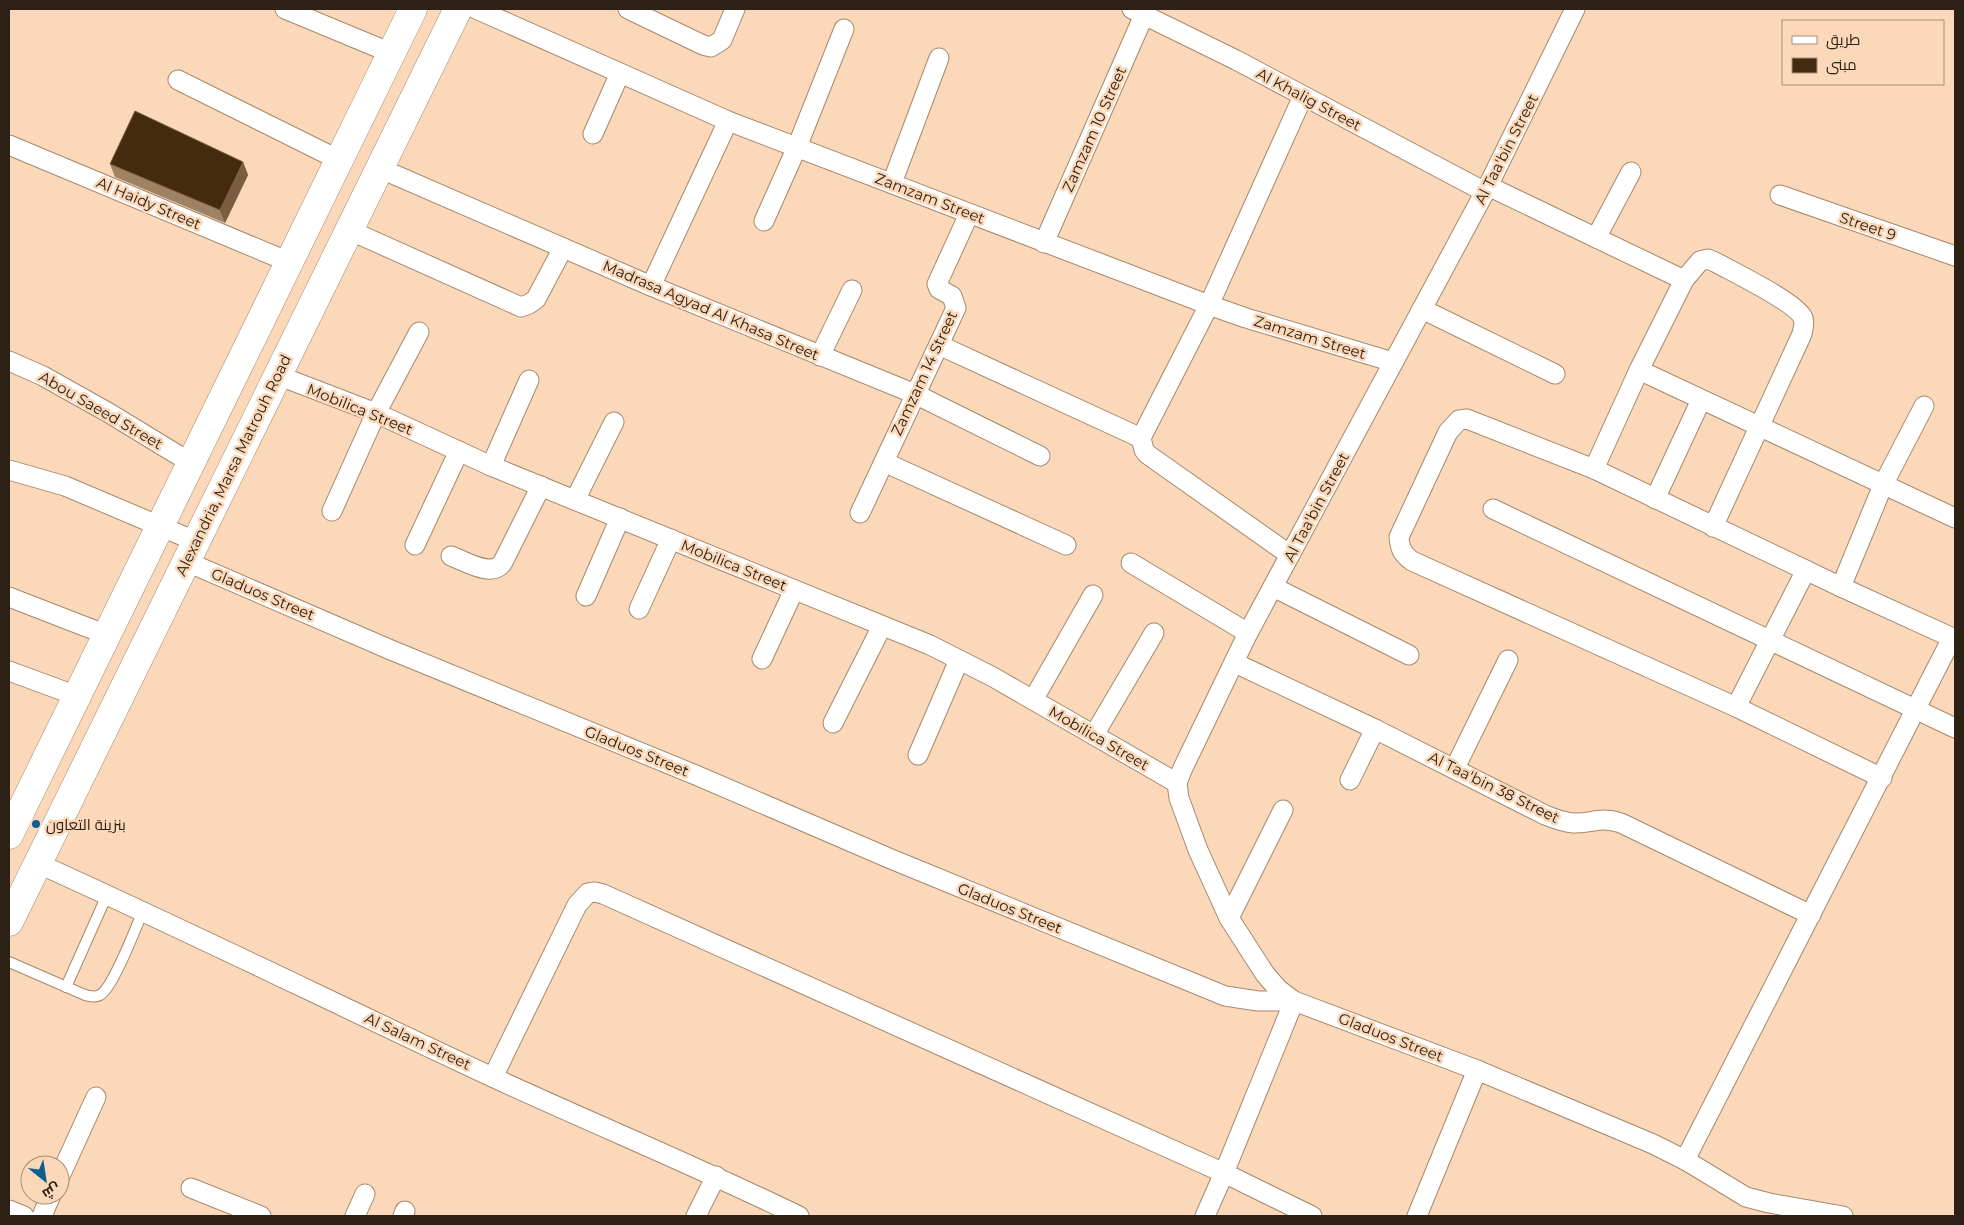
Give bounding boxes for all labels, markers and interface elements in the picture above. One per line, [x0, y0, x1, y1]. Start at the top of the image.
legend [1782, 20, 1944, 85]
text: طريق [1826, 30, 1860, 50]
text: مبنى [1826, 55, 1857, 75]
street label: Zamzam 10 Street [1058, 63, 1130, 195]
street label: Al Khalig Street [1253, 63, 1365, 135]
street label: Al Taa'bin Street [1470, 91, 1542, 207]
street label: Zamzam Street [872, 168, 988, 228]
street label: Al Haidy Street [94, 173, 204, 233]
street label: Street 9 [1837, 208, 1899, 244]
street label: Madrasa Agyad Al Khasa Street [600, 256, 822, 364]
street label: Zamzam 14 Street [887, 308, 961, 438]
street label: Zamzam Street [1252, 311, 1368, 363]
street label: Alexandria, Marsa Matrouh Road [171, 351, 295, 579]
street label: Abou Saeed Street [36, 367, 166, 453]
street label: Mobilica Street [304, 379, 416, 439]
street label: Al Taa'bin Street [1279, 449, 1353, 565]
street label: Mobilica Street [678, 535, 790, 595]
street label: Gladuos Street [208, 564, 318, 624]
street label: Mobilica Street [1045, 702, 1153, 774]
street label: Gladuos Street [582, 721, 692, 781]
street label: Al Taa'bin 38 Street [1425, 747, 1563, 827]
place label: بنزينة التعاون [46, 815, 126, 835]
marker: بنزينة التعاون [30, 818, 42, 830]
street label: Gladuos Street [955, 878, 1065, 938]
street label: Al Salam Street [362, 1008, 474, 1074]
street label: Gladuos Street [1336, 1008, 1446, 1066]
north arrow [20, 1155, 70, 1205]
text: ش [39, 1179, 64, 1204]

